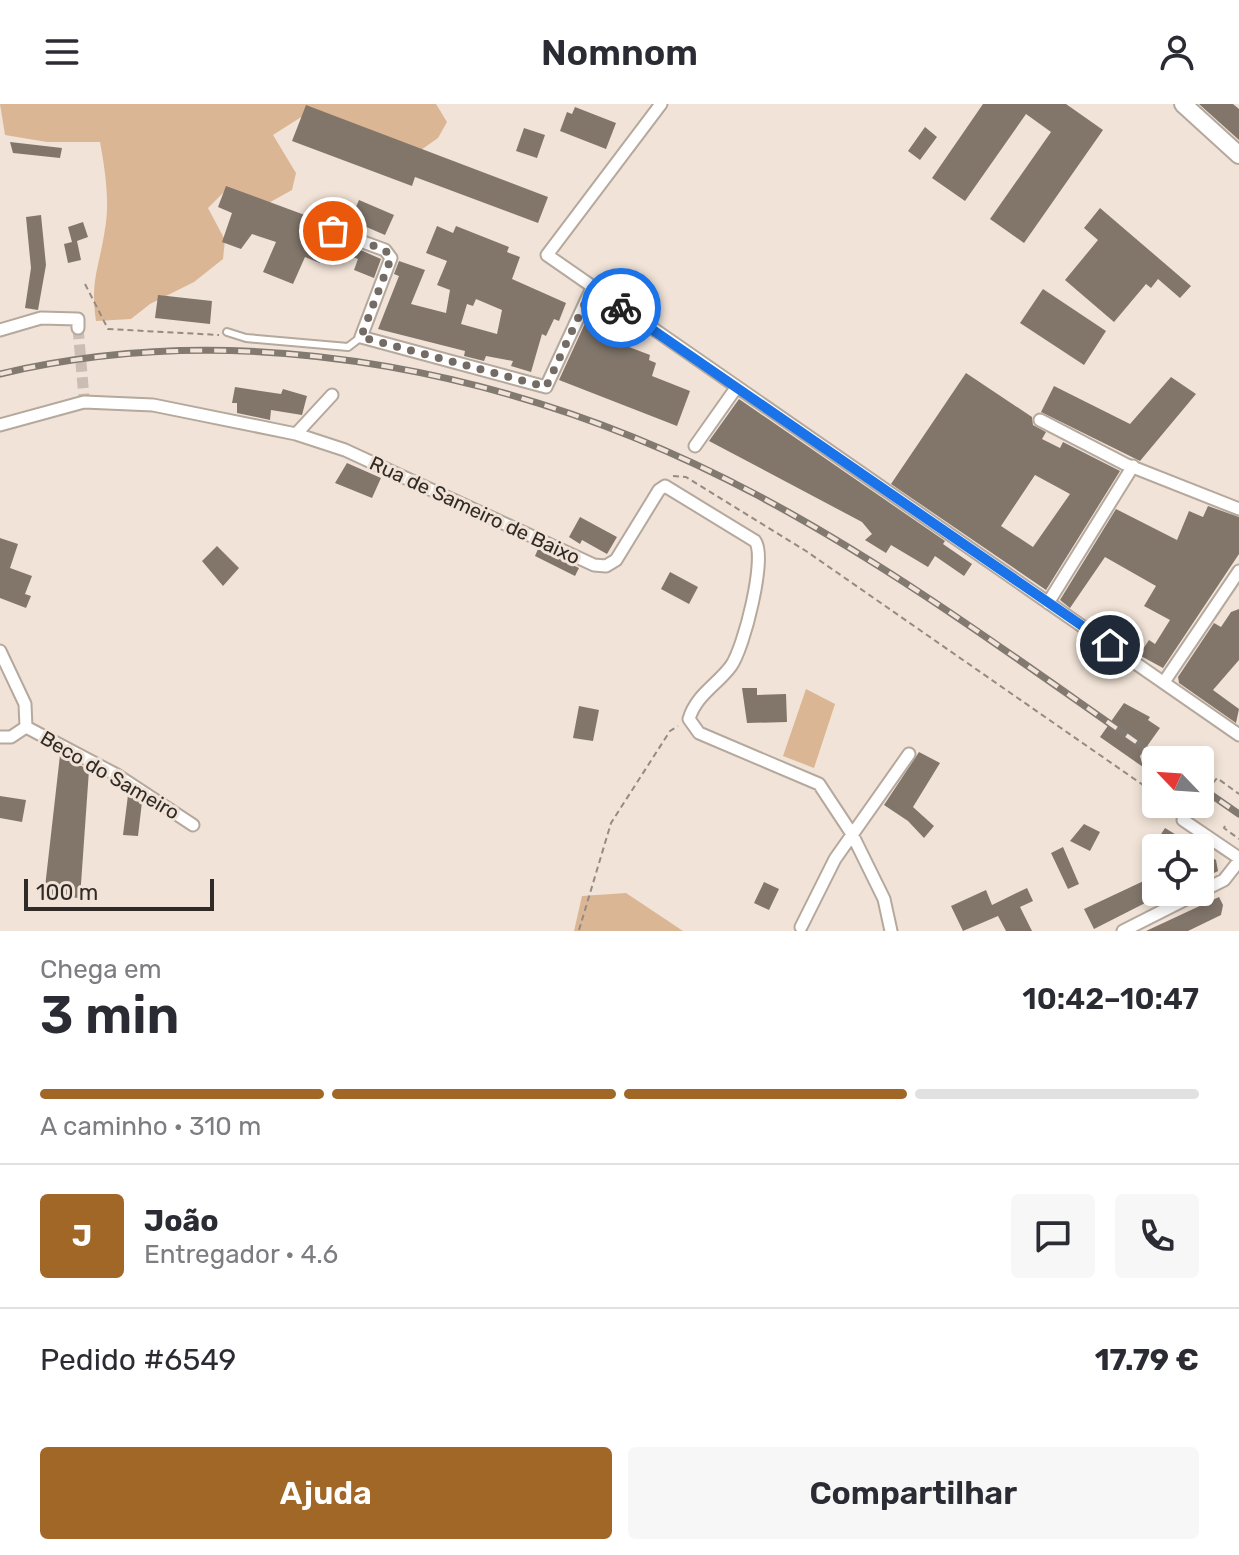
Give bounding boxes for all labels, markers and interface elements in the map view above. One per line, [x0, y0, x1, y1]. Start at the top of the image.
icon: menu [40, 30, 84, 74]
icon: person [1155, 30, 1199, 74]
text: Nomnom [541, 31, 698, 74]
pin [299, 197, 367, 265]
icon: bag [311, 209, 355, 253]
courier [581, 268, 661, 348]
icon: bike [599, 286, 643, 330]
street label: Rua de Sameiro de Baixo [366, 451, 584, 569]
pin [1076, 611, 1144, 679]
icon: home [1088, 623, 1132, 667]
street label: Beco do Sameiro [36, 725, 184, 825]
north arrow [1142, 746, 1214, 818]
map controls [1142, 746, 1214, 906]
button: locate [1142, 834, 1214, 906]
scale bar [24, 875, 214, 911]
text: 100 m [36, 879, 98, 906]
text: Chega em [40, 954, 162, 985]
text: 10:42–10:47 [1022, 981, 1199, 1017]
text: 3 min [40, 984, 179, 1046]
text: A caminho · 310 m [40, 1111, 261, 1142]
button: chat [1011, 1194, 1095, 1278]
button: phone [1115, 1194, 1199, 1278]
text: João [144, 1203, 219, 1239]
text: J [72, 1218, 92, 1254]
text: Entregador · 4.6 [144, 1239, 338, 1270]
text: Pedido #6549 [40, 1342, 236, 1378]
text: 17.79 € [1095, 1342, 1199, 1378]
button: Ajuda [40, 1447, 612, 1539]
button: Compartilhar [628, 1447, 1199, 1539]

